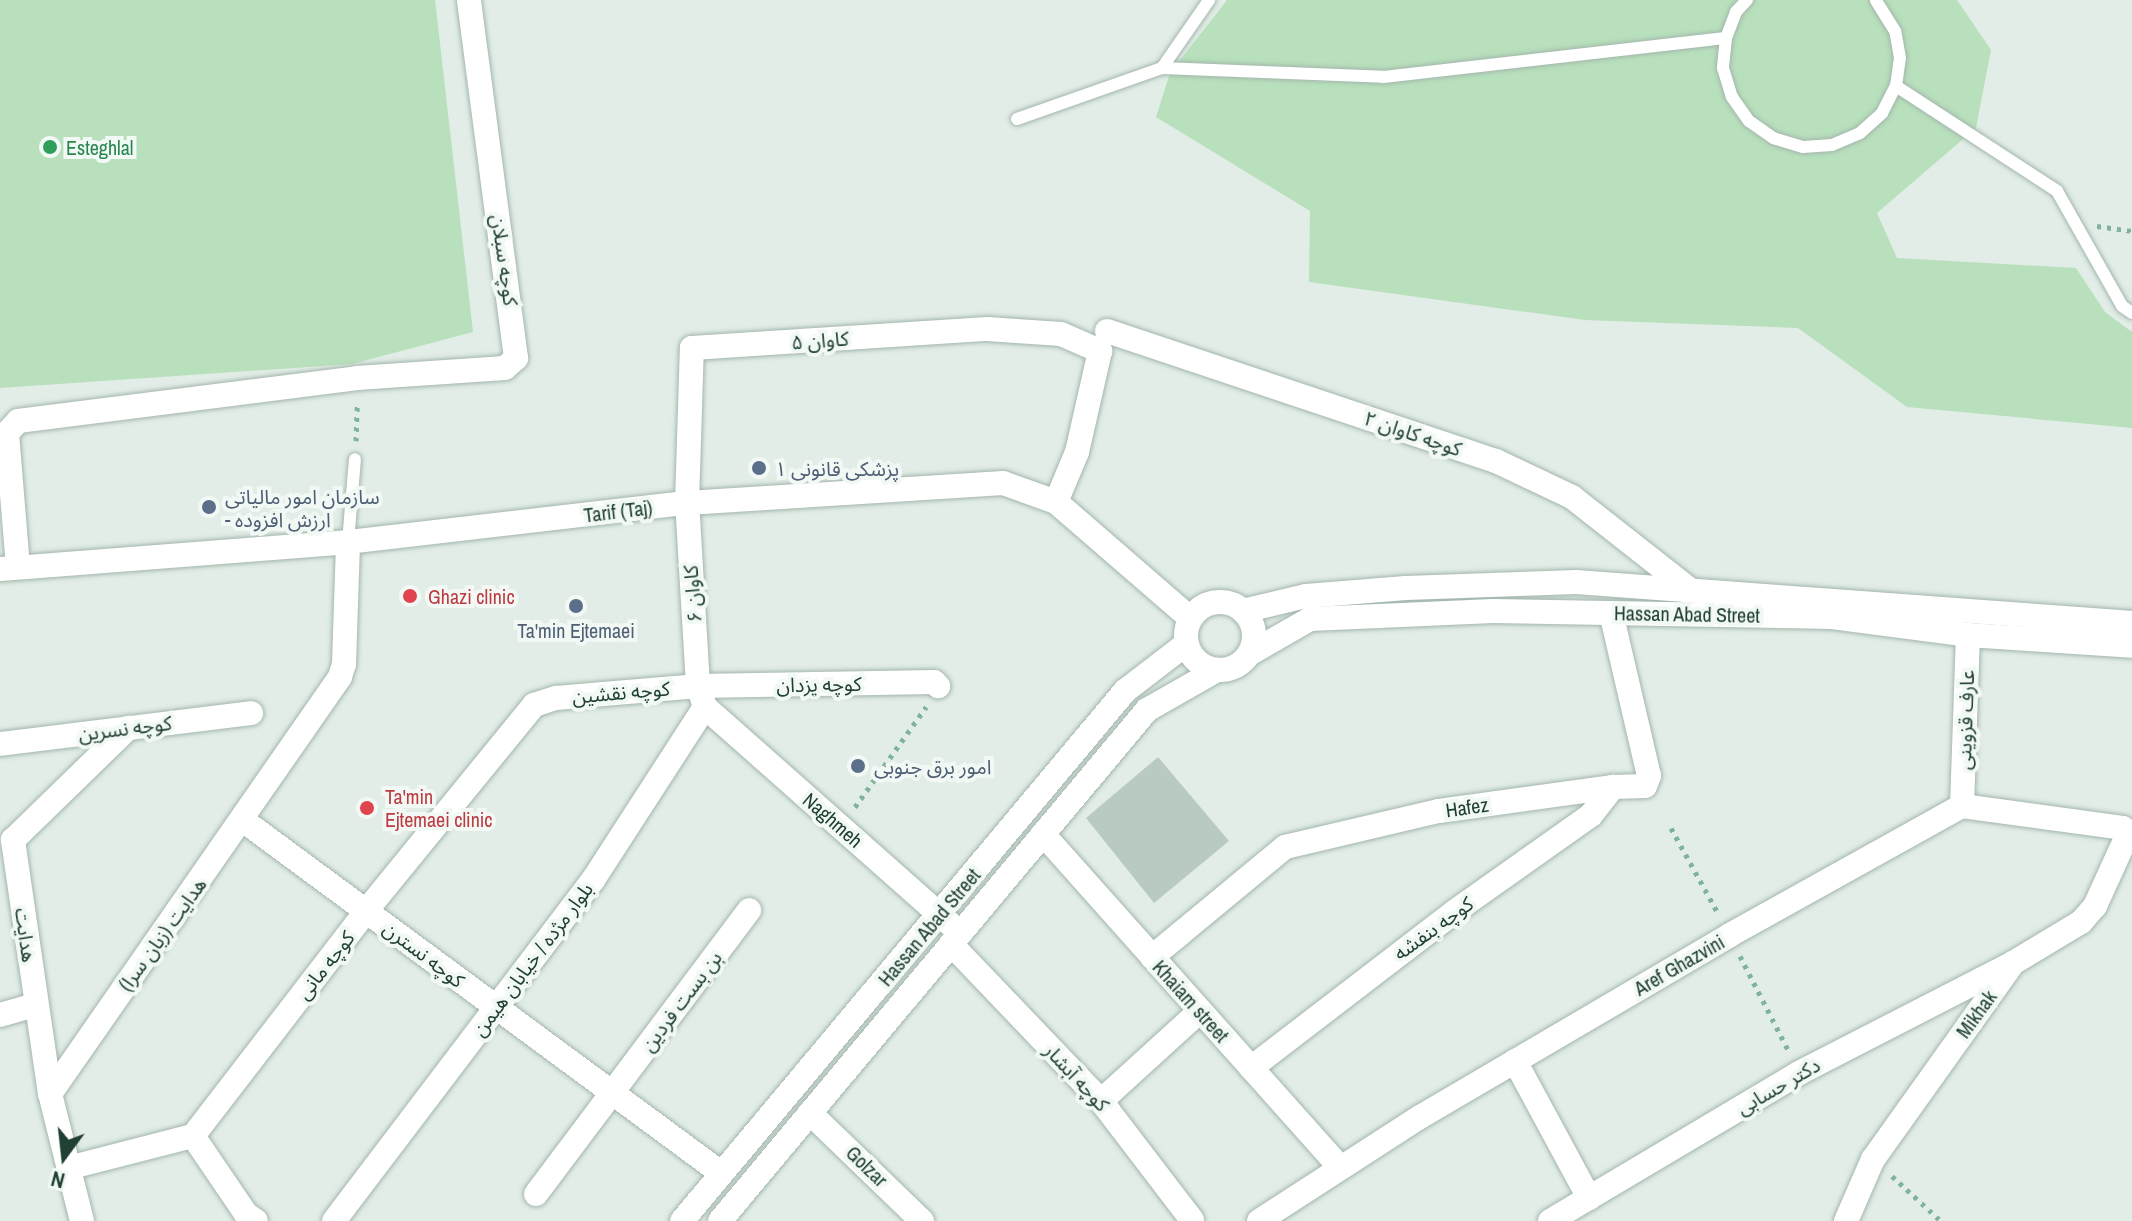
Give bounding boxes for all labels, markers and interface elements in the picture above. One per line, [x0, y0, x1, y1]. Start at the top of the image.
place label: Esteghlal [66, 135, 133, 159]
marker: Esteghlal [41, 138, 59, 156]
street label: کوچه سبلان [487, 213, 523, 307]
street label: کاوان ۵ [791, 326, 849, 354]
street label: کوچه کاوان ۲ [1361, 405, 1465, 461]
place label: پزشکی قانونی ۱ [775, 456, 899, 480]
marker: پزشکی قانونی ۱ [750, 459, 768, 477]
place label: سازمان امور مالیاتی - ارزش افزوده [225, 484, 380, 531]
street label: Tarif (Taj) [582, 495, 654, 527]
marker: سازمان امور مالیاتی - ارزش افزوده [200, 498, 218, 516]
street label: کاوان ۶ [678, 565, 706, 623]
place label: Ghazi clinic [428, 584, 515, 608]
marker: Ghazi clinic [399, 585, 421, 607]
marker: Ta'min Ejtemaei [567, 597, 585, 615]
street label: Hassan Abad Street [1613, 601, 1761, 627]
place label: Ta'min Ejtemaei [517, 618, 635, 642]
street label: عارف قزوینی [1951, 670, 1979, 770]
street label: کوچه یزدان [776, 671, 862, 697]
street label: کوچه نقشین [571, 676, 671, 708]
street label: کوچه نسرین [77, 710, 173, 746]
place label: امور برق جنوبی [874, 754, 992, 778]
marker: امور برق جنوبی [849, 757, 867, 775]
place label: Ta'min Ejtemaei clinic [385, 784, 493, 831]
street label: Naghmeh [798, 788, 868, 852]
street label: Hafez [1444, 792, 1490, 822]
marker: Ta'min Ejtemaei clinic [356, 797, 378, 819]
street label: Hassan Abad Street [873, 863, 985, 991]
street label: هدایت (زبان سرا) [113, 873, 211, 995]
street label: بلوار مژده / خیابان هیمن [466, 877, 598, 1041]
street label: کوچه بنفشه [1388, 891, 1478, 965]
street label: هدایت [10, 906, 42, 964]
street label: کوچه نسترن [379, 916, 469, 992]
street label: کوچه مانی [291, 926, 359, 1004]
street label: Aref Ghazvini [1630, 930, 1728, 1000]
street label: بن بست فردین [635, 946, 727, 1056]
street label: Khaiam street [1148, 955, 1234, 1047]
street label: Mikhak [1951, 986, 2001, 1042]
street label: کوچه آبشار [1040, 1038, 1114, 1116]
street label: دکتر حسابی [1732, 1053, 1824, 1119]
north arrow [24, 1117, 104, 1197]
street label: Golzar [841, 1141, 893, 1191]
text: N [48, 1164, 68, 1196]

